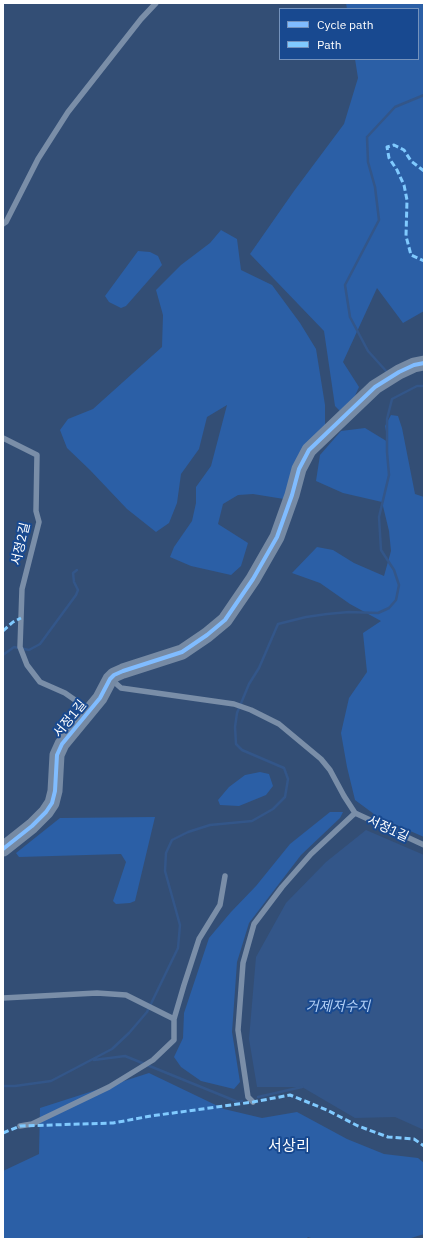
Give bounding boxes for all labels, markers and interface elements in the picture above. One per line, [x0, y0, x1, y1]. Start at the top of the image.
legend [279, 8, 419, 60]
text: Cycle path [317, 17, 374, 32]
text: Path [317, 37, 342, 52]
street label: 서정2길 [8, 521, 34, 567]
street label: 서정1길 [50, 697, 90, 741]
street label: 서정1길 [365, 813, 411, 845]
water label: 거제저수지 [306, 999, 370, 1015]
district label: 서상리 [268, 1138, 310, 1156]

